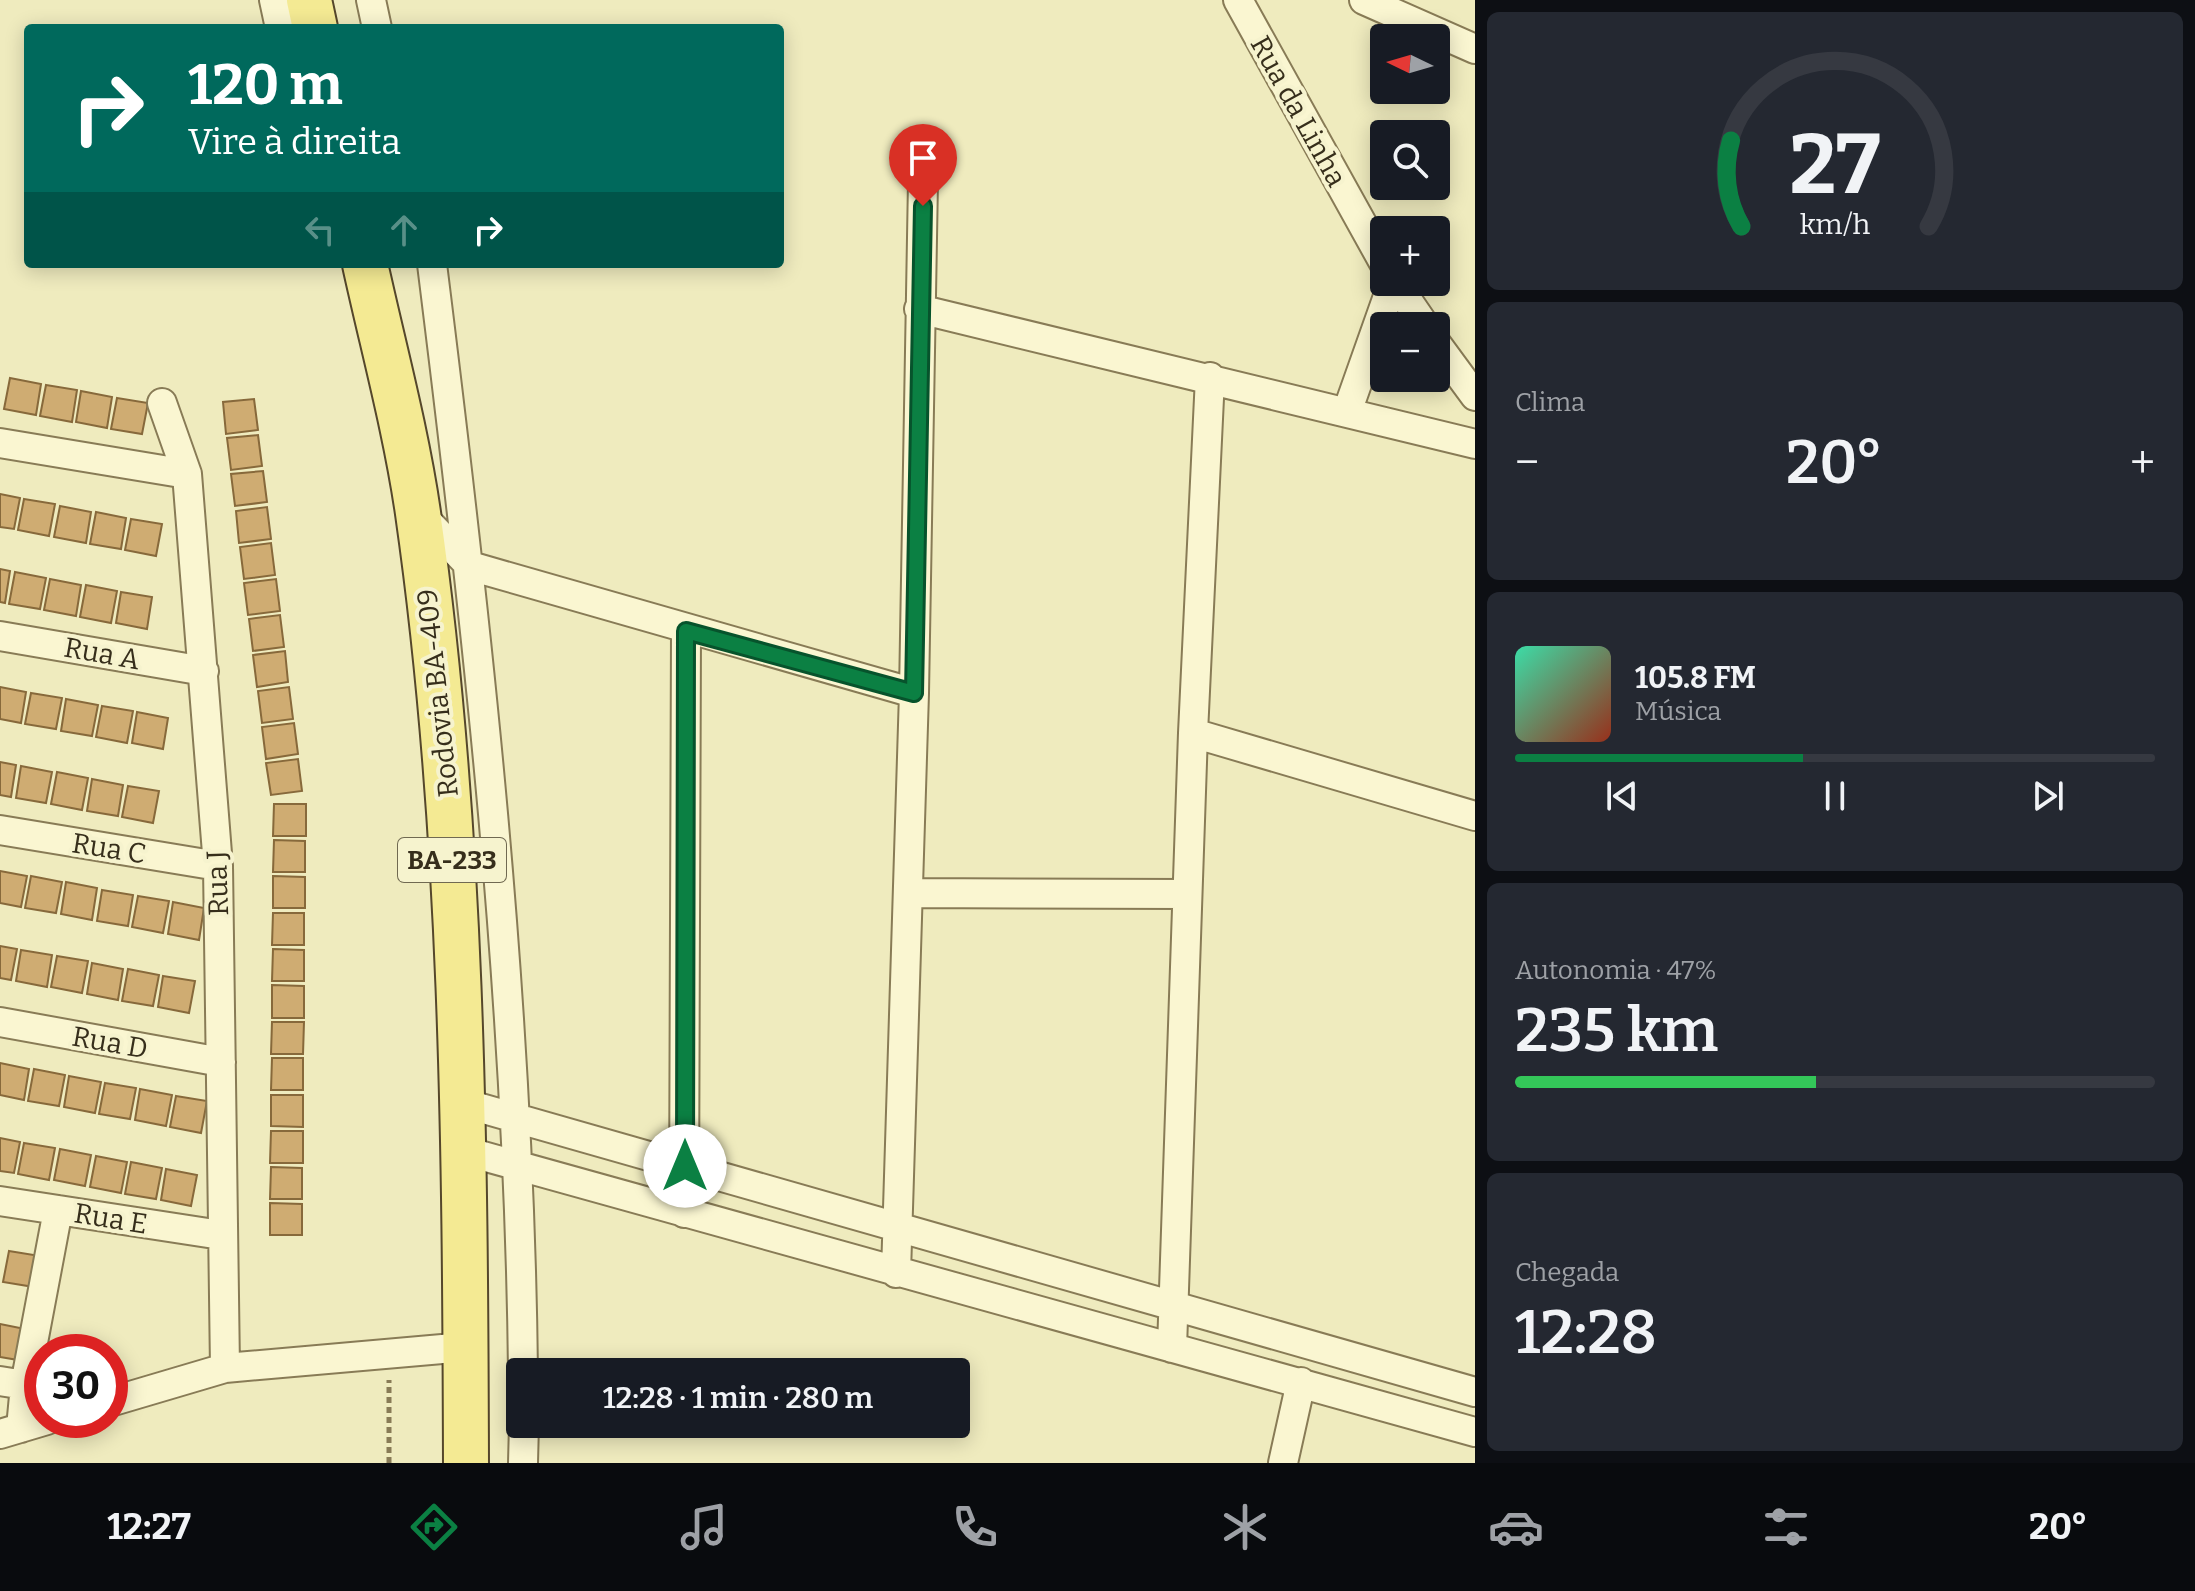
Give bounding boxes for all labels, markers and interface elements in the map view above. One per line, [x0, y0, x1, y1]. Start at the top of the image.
north arrow [1370, 24, 1450, 104]
map controls [1370, 24, 1450, 392]
street label: Rua da Linha [1244, 30, 1354, 192]
text: 120 m [188, 52, 343, 119]
icon: right [56, 56, 160, 160]
text: 27 [1789, 115, 1881, 215]
text: Vire à direita [188, 120, 401, 164]
button: search [1370, 120, 1450, 200]
pin [889, 124, 957, 206]
icon: arrive [901, 136, 945, 180]
text: km/h [1800, 207, 1871, 242]
icon: left [298, 208, 342, 252]
icon: ahead [382, 208, 426, 252]
icon: right [466, 208, 510, 252]
button: + [1370, 216, 1450, 296]
button: − [1370, 312, 1450, 392]
text: Clima [1515, 387, 1585, 418]
text: 20° [1786, 427, 1883, 499]
text: − [1515, 436, 1539, 489]
text: + [2130, 436, 2155, 489]
street label: Rodovia BA-409 [410, 587, 465, 799]
street label: Rua A [62, 631, 142, 676]
text: 105.8 FM [1635, 660, 1756, 696]
text: Música [1635, 696, 1722, 727]
icon: previous [1600, 774, 1644, 818]
icon: pause [1813, 774, 1857, 818]
icon: next [2026, 774, 2070, 818]
street label: Rua C [70, 826, 148, 871]
road number: BA-233 [398, 838, 506, 882]
street label: Rua J [200, 850, 235, 916]
text: Autonomia · 47% [1515, 955, 1716, 986]
text: 235 km [1515, 995, 1718, 1067]
street label: Rua D [69, 1020, 150, 1065]
position arrow [643, 1124, 727, 1208]
street label: Rua E [72, 1196, 150, 1241]
text: Chegada [1515, 1257, 1619, 1288]
text: 12:28 [1515, 1297, 1657, 1369]
speed limit sign: 30 [24, 1334, 128, 1438]
text: 12:28 · 1 min · 280 m [603, 1380, 873, 1416]
icon: directions [406, 1499, 462, 1555]
icon: music [676, 1499, 732, 1555]
icon: phone [947, 1499, 1003, 1555]
icon: climate [1217, 1499, 1273, 1555]
icon: car [1488, 1499, 1544, 1555]
icon: filters [1758, 1499, 1814, 1555]
text: 12:27 [107, 1505, 191, 1549]
text: 20° [2029, 1505, 2088, 1549]

